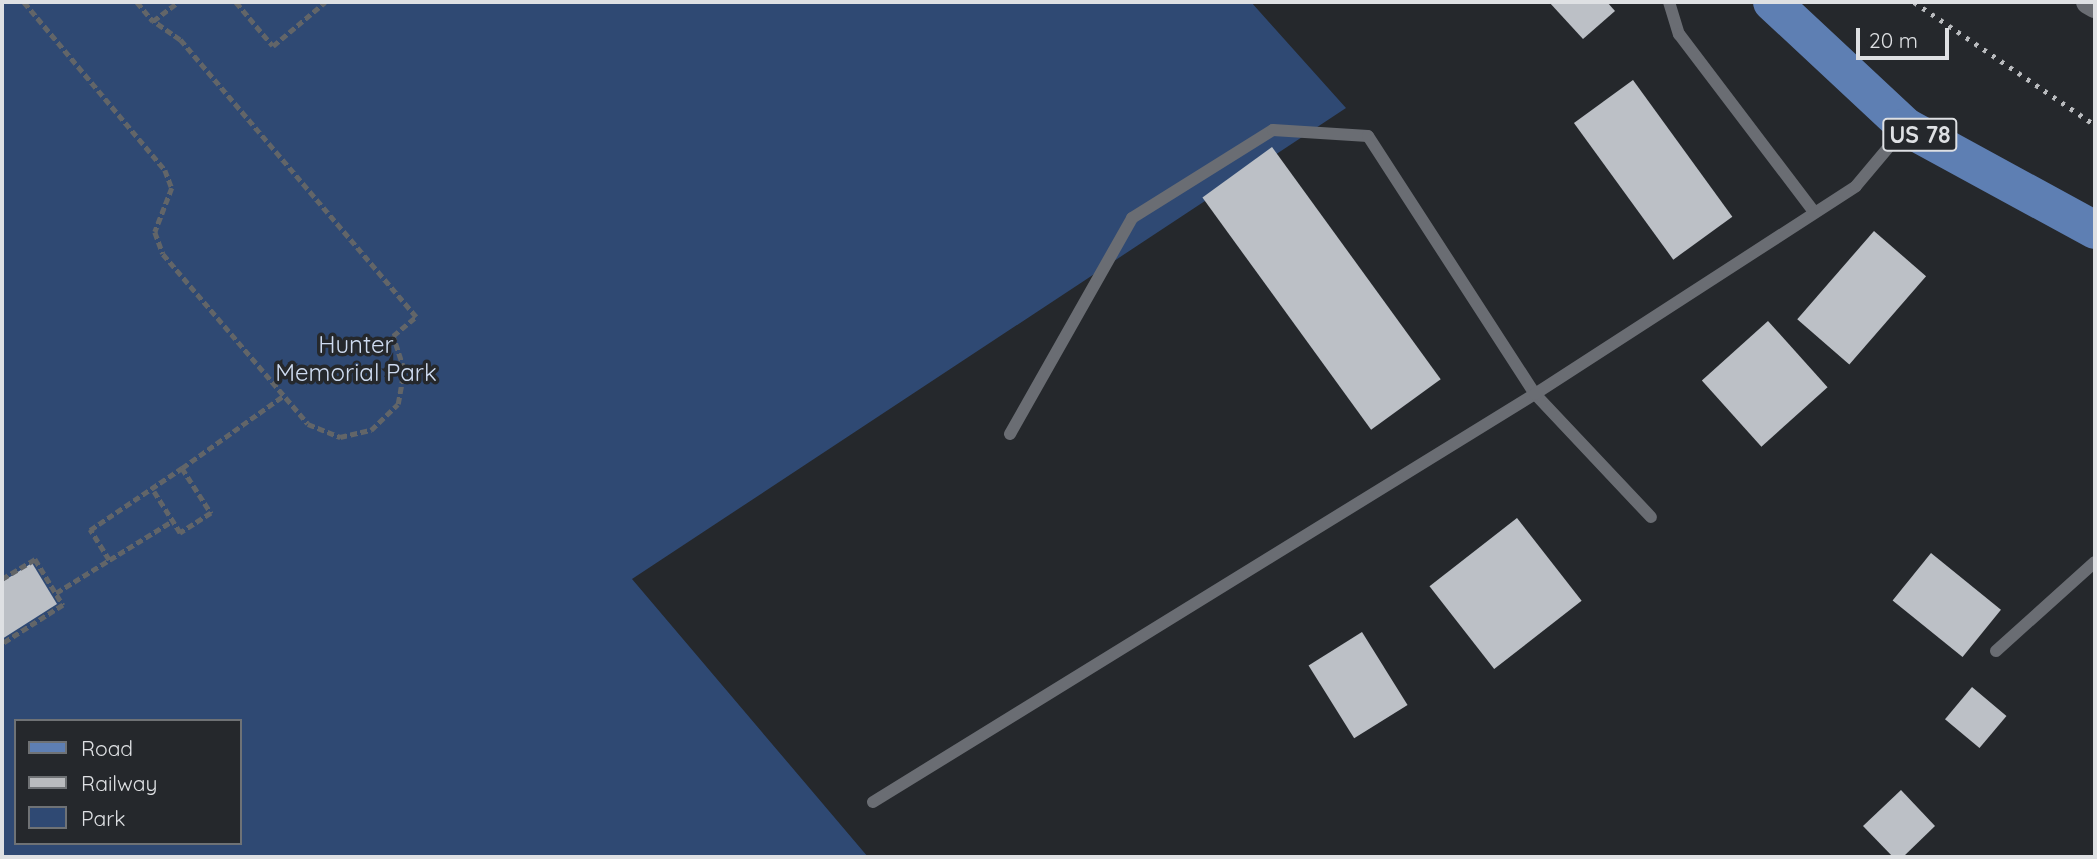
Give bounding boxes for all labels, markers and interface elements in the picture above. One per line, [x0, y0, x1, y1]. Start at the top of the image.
scale bar [1859, 14, 1952, 58]
text: 20 m [1869, 27, 1918, 53]
road number: US 78 [1882, 116, 1958, 154]
park label: Hunter Memorial Park [275, 331, 437, 387]
legend [14, 719, 242, 845]
text: Road [81, 735, 133, 761]
text: Railway [81, 770, 157, 796]
text: Park [81, 805, 125, 831]

